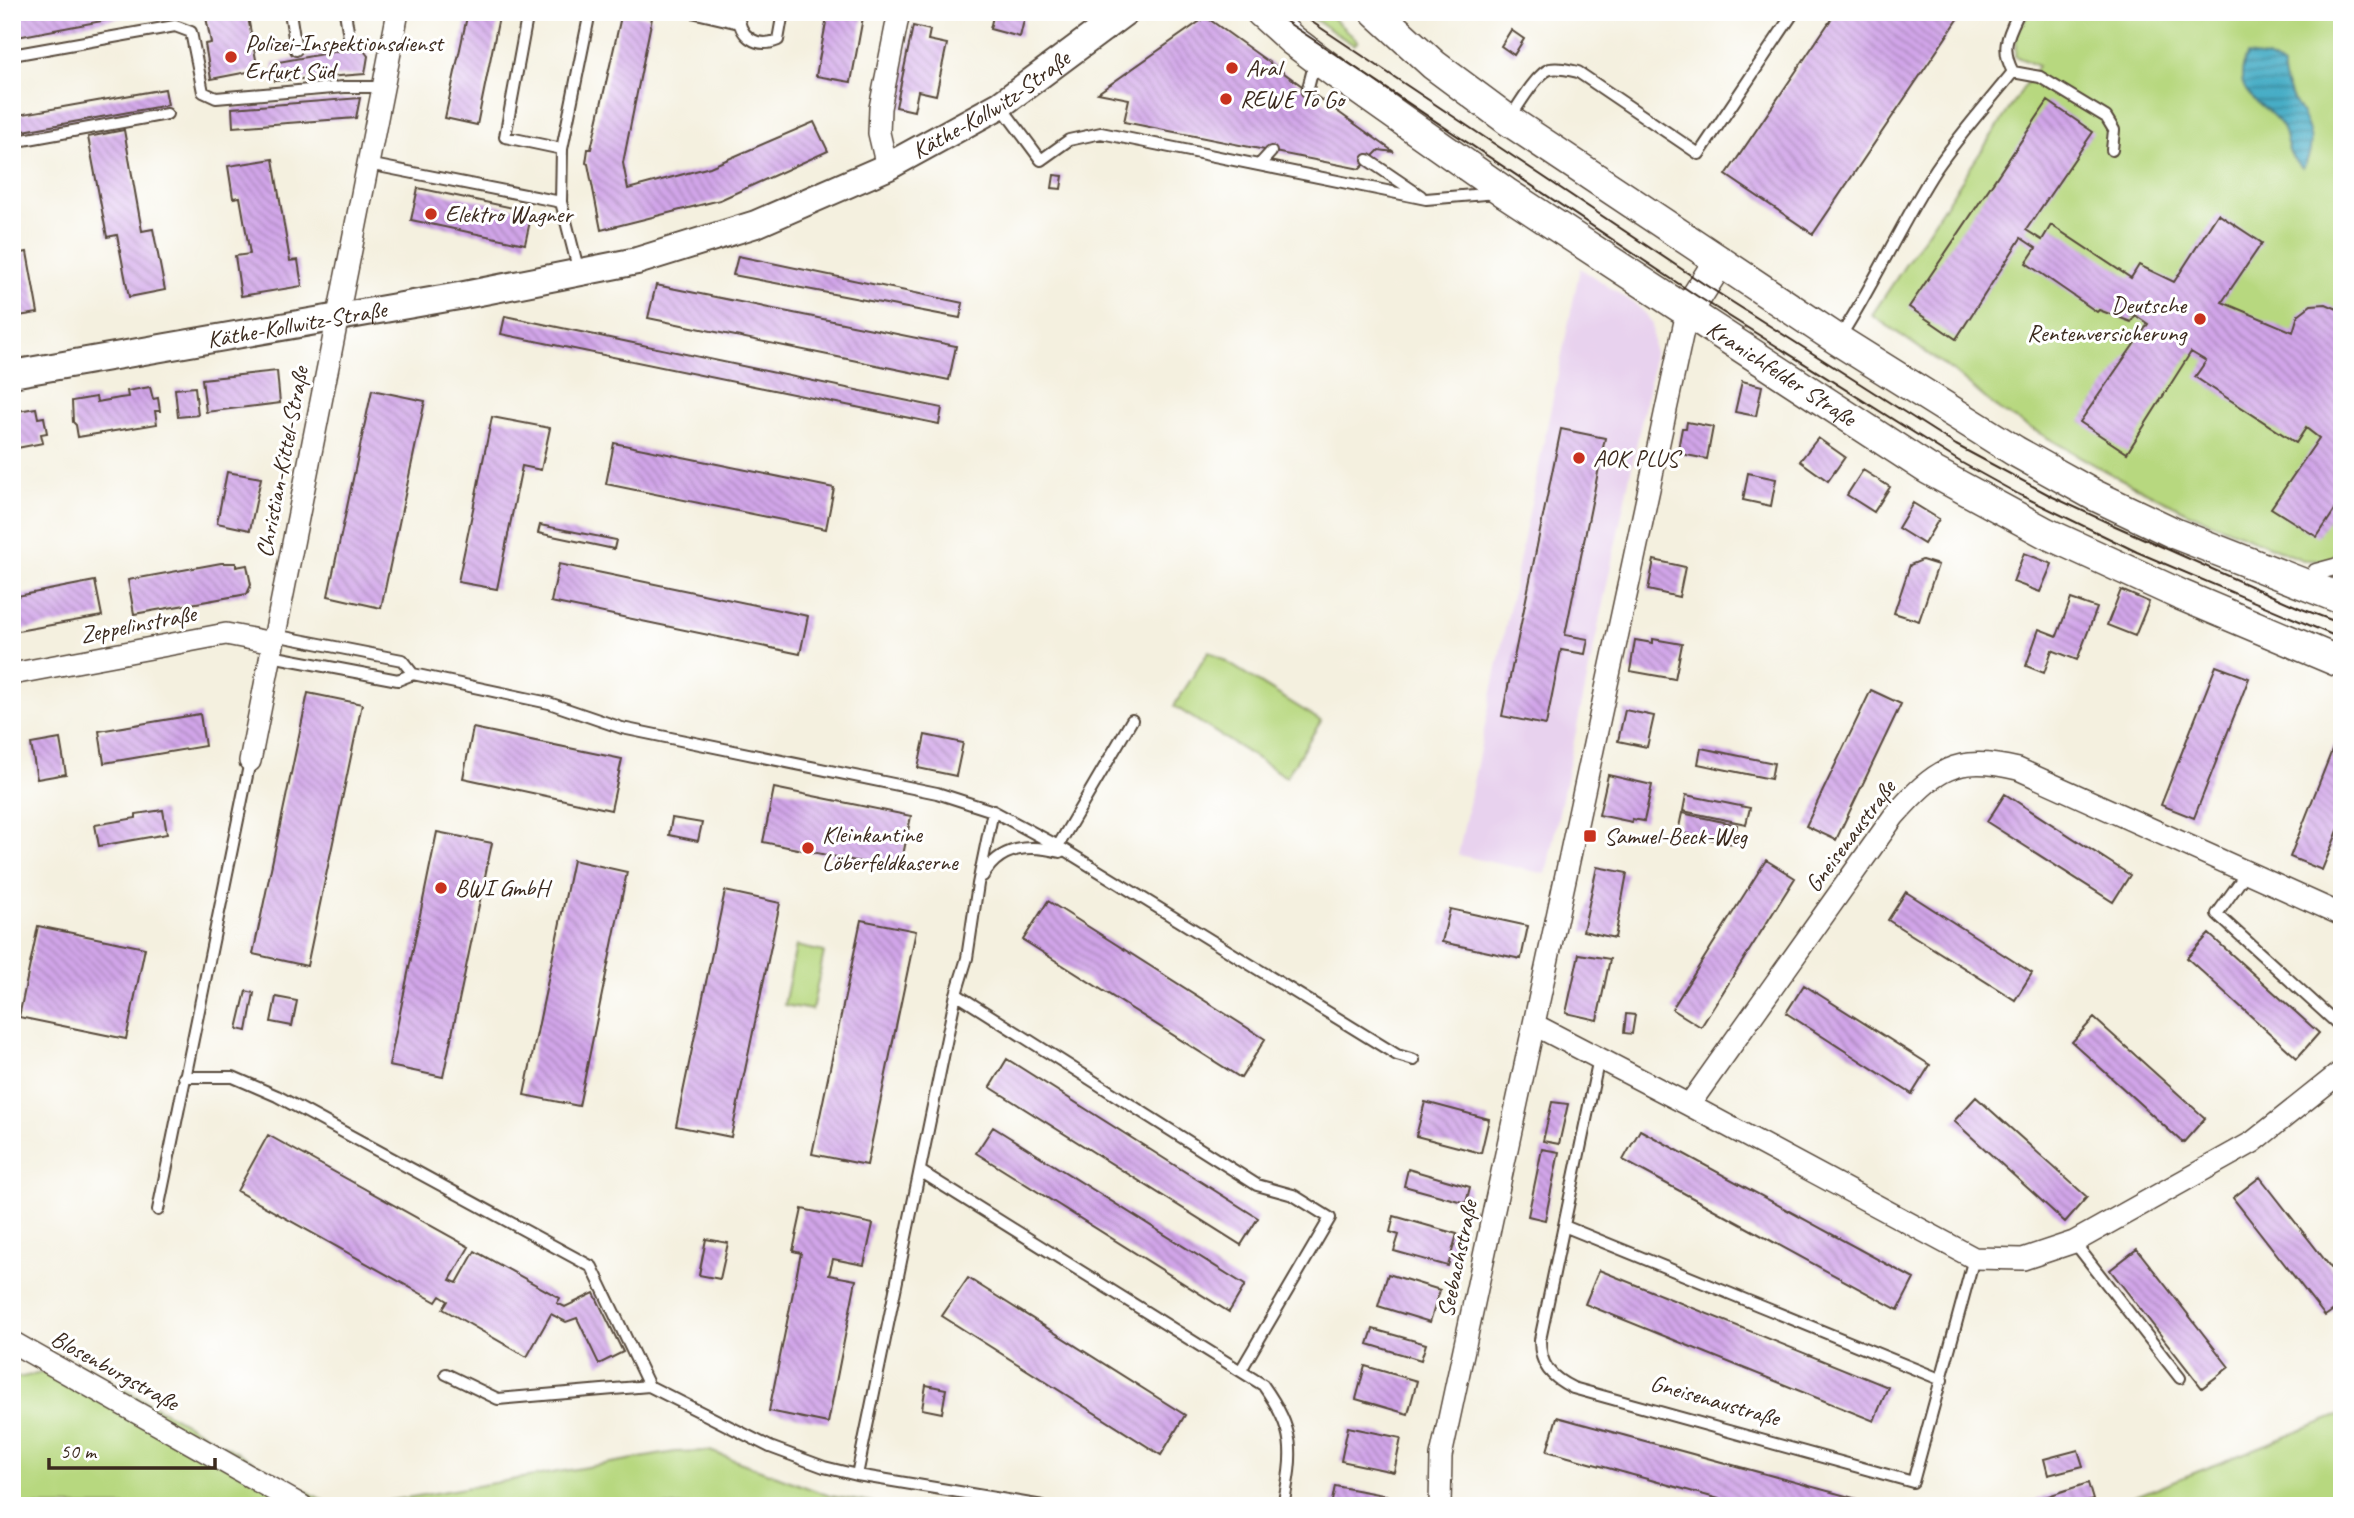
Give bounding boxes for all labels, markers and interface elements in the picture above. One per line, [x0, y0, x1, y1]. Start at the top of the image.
place label: Polizei-Inspektionsdienst Erfurt Süd [245, 28, 445, 86]
street label: Käthe-Kollwitz-Straße [907, 42, 1077, 165]
marker: Polizei-Inspektionsdienst Erfurt Süd [223, 49, 239, 65]
place label: Aral [1246, 53, 1285, 83]
marker: Aral [1224, 60, 1240, 76]
place label: REWE To Go [1240, 84, 1346, 114]
marker: REWE To Go [1218, 91, 1234, 107]
place label: Elektro Wagner [445, 199, 574, 229]
marker: Elektro Wagner [423, 206, 439, 222]
place label: Deutsche Rentenversicherung [2027, 290, 2188, 348]
street label: Käthe-Kollwitz-Straße [205, 294, 391, 355]
marker: Deutsche Rentenversicherung [2192, 311, 2208, 327]
street label: Kranichfelder Straße [1701, 313, 1864, 434]
street label: Christian-Kittel-Straße [249, 362, 316, 560]
place label: AOK PLUS [1593, 443, 1682, 473]
marker: AOK PLUS [1571, 450, 1587, 466]
street label: Zeppelinstraße [78, 598, 201, 650]
street label: Gneisenaustraße [1798, 772, 1903, 898]
place label: Kleinkantine Löberfeldkaserne [822, 819, 960, 877]
place label: Samuel-Beck-Weg [1604, 821, 1749, 851]
marker: Samuel-Beck-Weg [1582, 828, 1598, 844]
marker: Kleinkantine Löberfeldkaserne [800, 840, 816, 856]
place label: BWI GmbH [455, 873, 553, 903]
marker: BWI GmbH [433, 880, 449, 896]
street label: Seebachstraße [1430, 1196, 1484, 1320]
street label: Blosenburgstraße [46, 1323, 186, 1418]
street label: Gneisenaustraße [1647, 1367, 1785, 1433]
scale bar [49, 1427, 215, 1471]
text: 50 m [60, 1438, 98, 1464]

